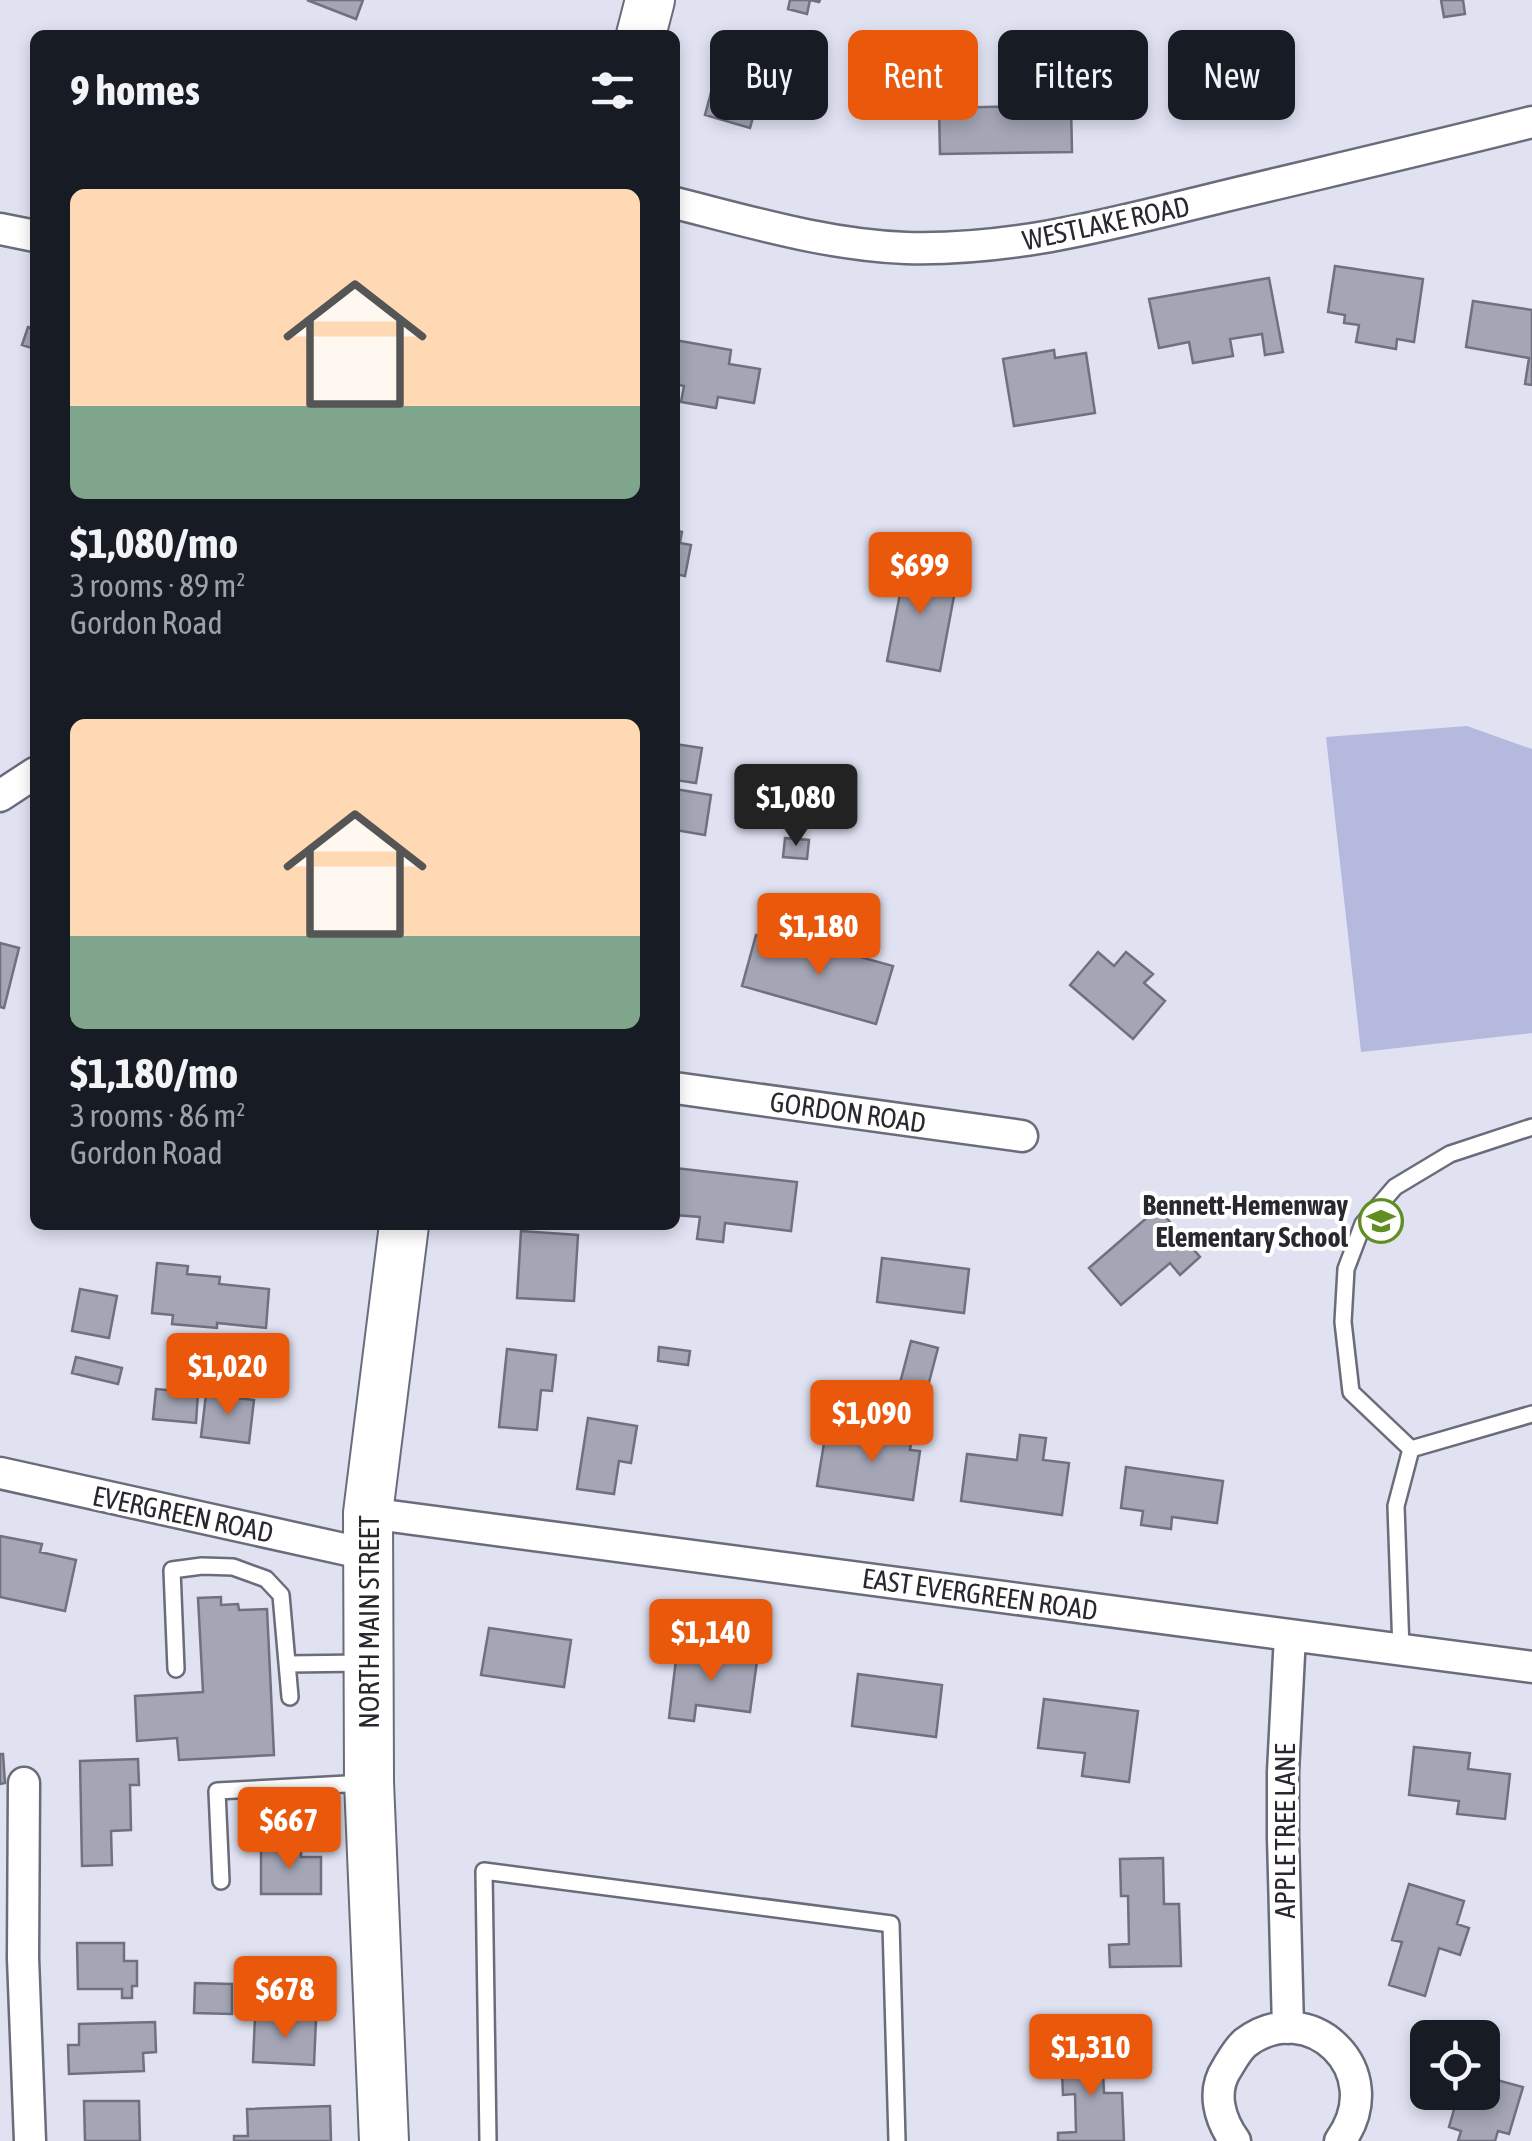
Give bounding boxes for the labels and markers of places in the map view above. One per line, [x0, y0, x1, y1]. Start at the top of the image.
pin: $699 [861, 532, 979, 617]
pin: $1,080 [715, 764, 877, 849]
pin: $1,180 [738, 893, 900, 978]
place label: Bennett-Hemenway Elementary School [1143, 1189, 1349, 1253]
school or university icon: Bennett-Hemenway Elementary School [1358, 1198, 1404, 1244]
pin: $1,020 [147, 1333, 309, 1418]
pin: $1,090 [791, 1380, 953, 1465]
pin: $1,140 [630, 1599, 792, 1684]
pin: $667 [230, 1787, 348, 1872]
pin: $678 [226, 1956, 344, 2041]
pin: $1,310 [1010, 2014, 1172, 2099]

